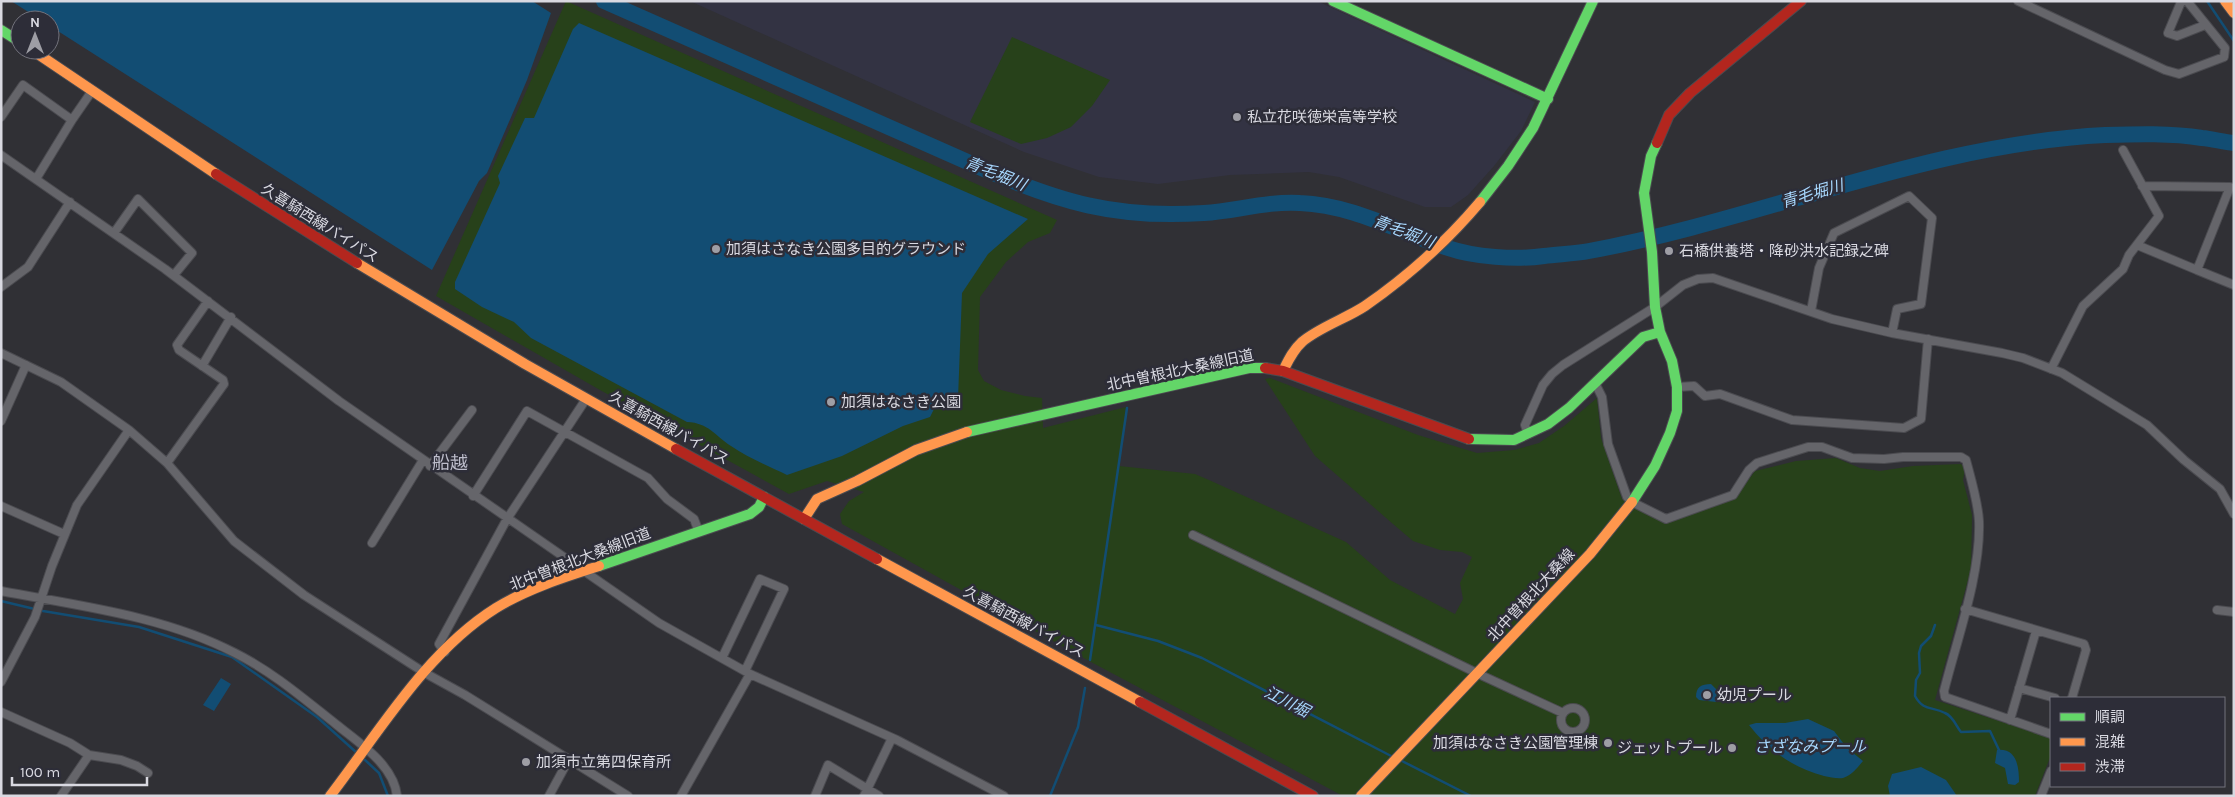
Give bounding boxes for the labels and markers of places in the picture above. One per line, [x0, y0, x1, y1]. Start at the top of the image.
place label: 私立花咲徳栄高等学校 [1247, 108, 1397, 126]
marker: 私立花咲徳栄高等学校 [1231, 111, 1243, 123]
place label: 加須はさなき公園多目的グラウンド [726, 240, 966, 258]
place label: 石橋供養塔・降砂洪水記録之碑 [1679, 242, 1889, 260]
marker: 加須はさなき公園多目的グラウンド [710, 243, 722, 255]
marker: 石橋供養塔・降砂洪水記録之碑 [1663, 245, 1675, 257]
place label: 加須はなさき公園 [841, 393, 961, 411]
marker: 加須はなさき公園 [825, 396, 837, 408]
place label: 幼児プール [1717, 686, 1792, 704]
marker: 幼児プール [1701, 689, 1713, 701]
place label: 加須はなさき公園管理棟 [1433, 734, 1598, 752]
marker: 加須はなさき公園管理棟 [1602, 737, 1614, 749]
place label: ジェットプール [1617, 739, 1722, 757]
marker: ジェットプール [1726, 742, 1738, 754]
place label: 加須市立第四保育所 [536, 753, 671, 771]
marker: 加須市立第四保育所 [520, 756, 532, 768]

